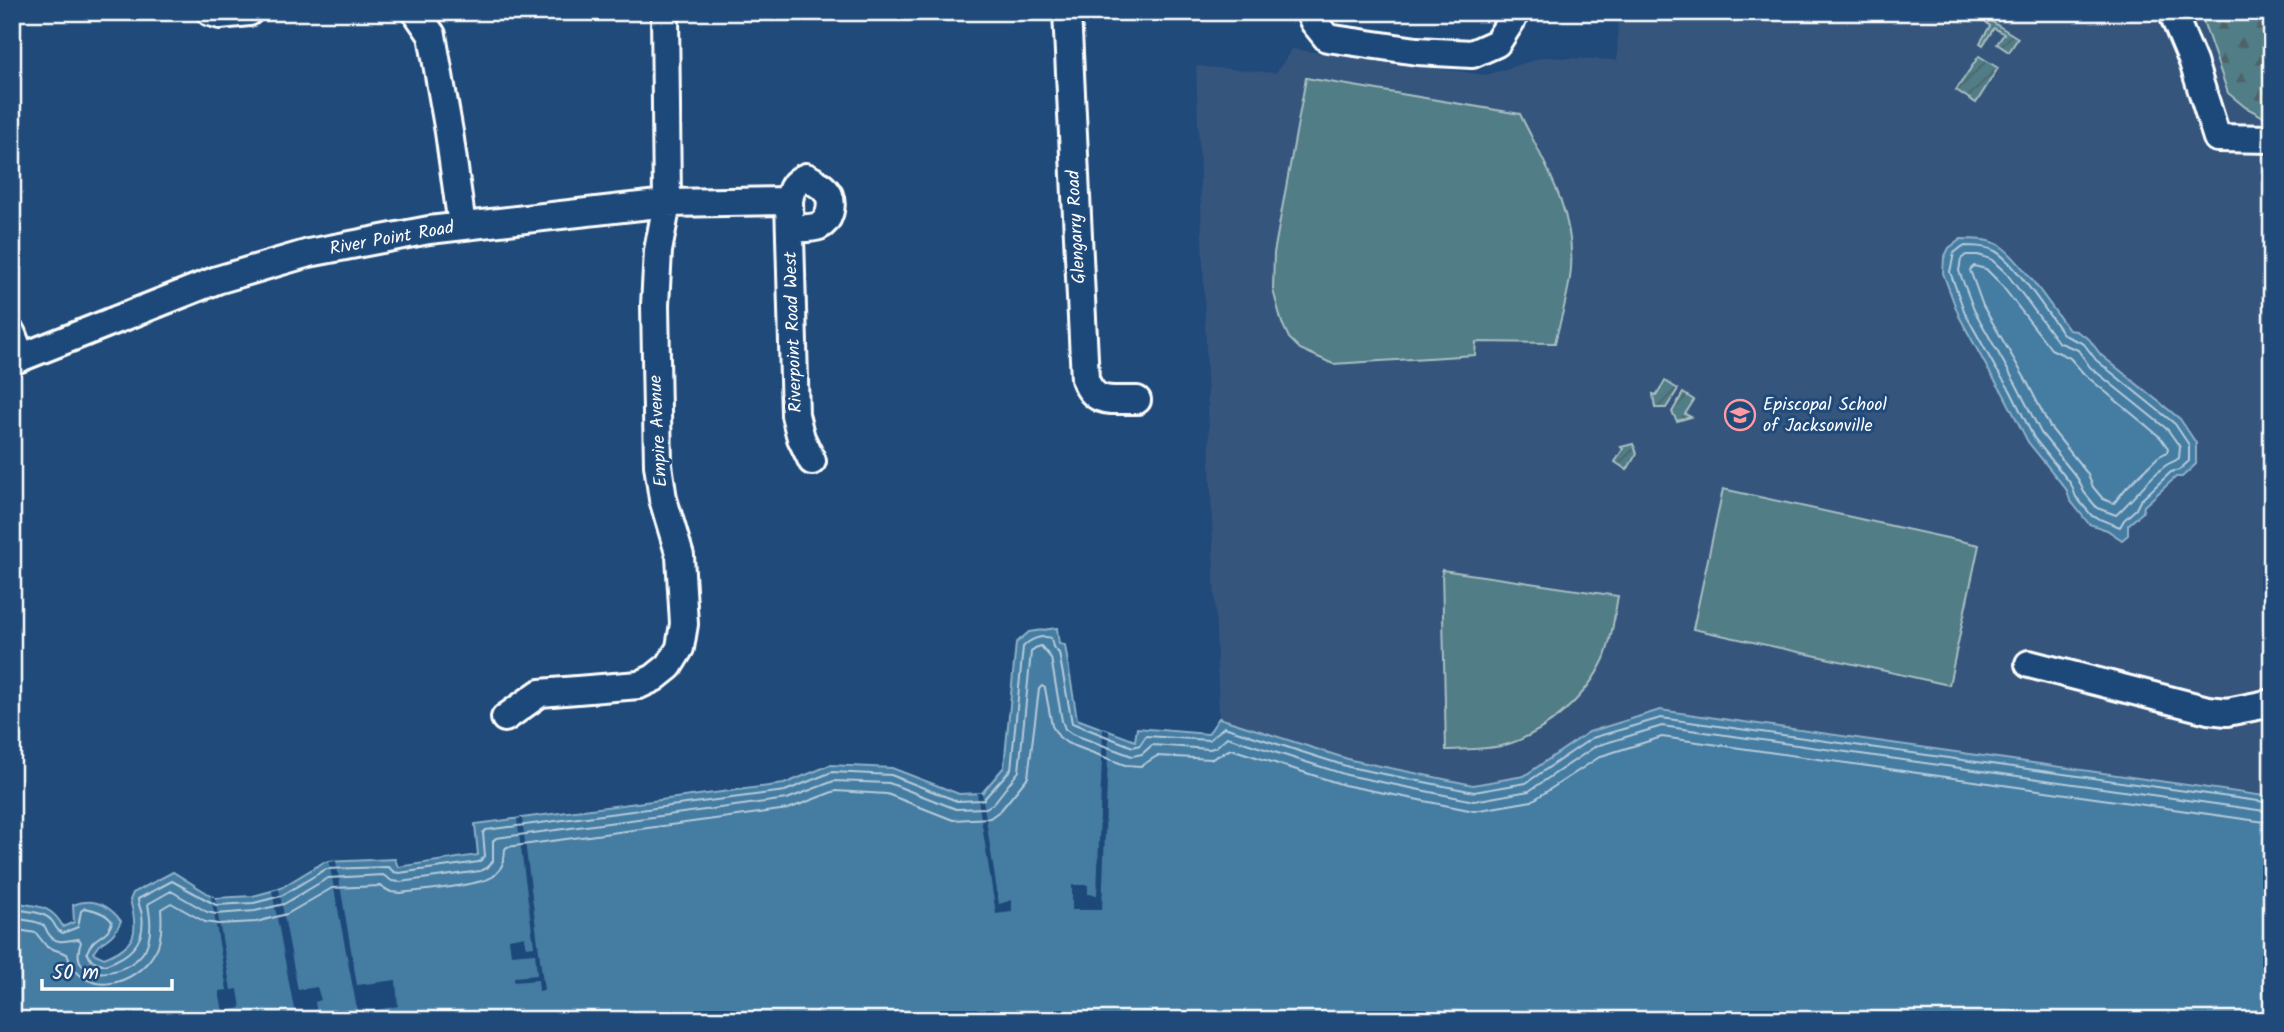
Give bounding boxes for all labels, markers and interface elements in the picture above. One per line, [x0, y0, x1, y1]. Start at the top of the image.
street label: Glengarry Road [1059, 168, 1094, 285]
street label: River Point Road [328, 214, 457, 264]
street label: Riverpoint Road West [777, 250, 811, 413]
street label: Empire Avenue [642, 374, 676, 488]
place label: Episcopal School of Jacksonville [1763, 391, 1887, 441]
school or university icon: Episcopal School of Jacksonville [1723, 398, 1757, 432]
scale bar [42, 948, 172, 992]
text: 50 m [52, 957, 99, 990]

